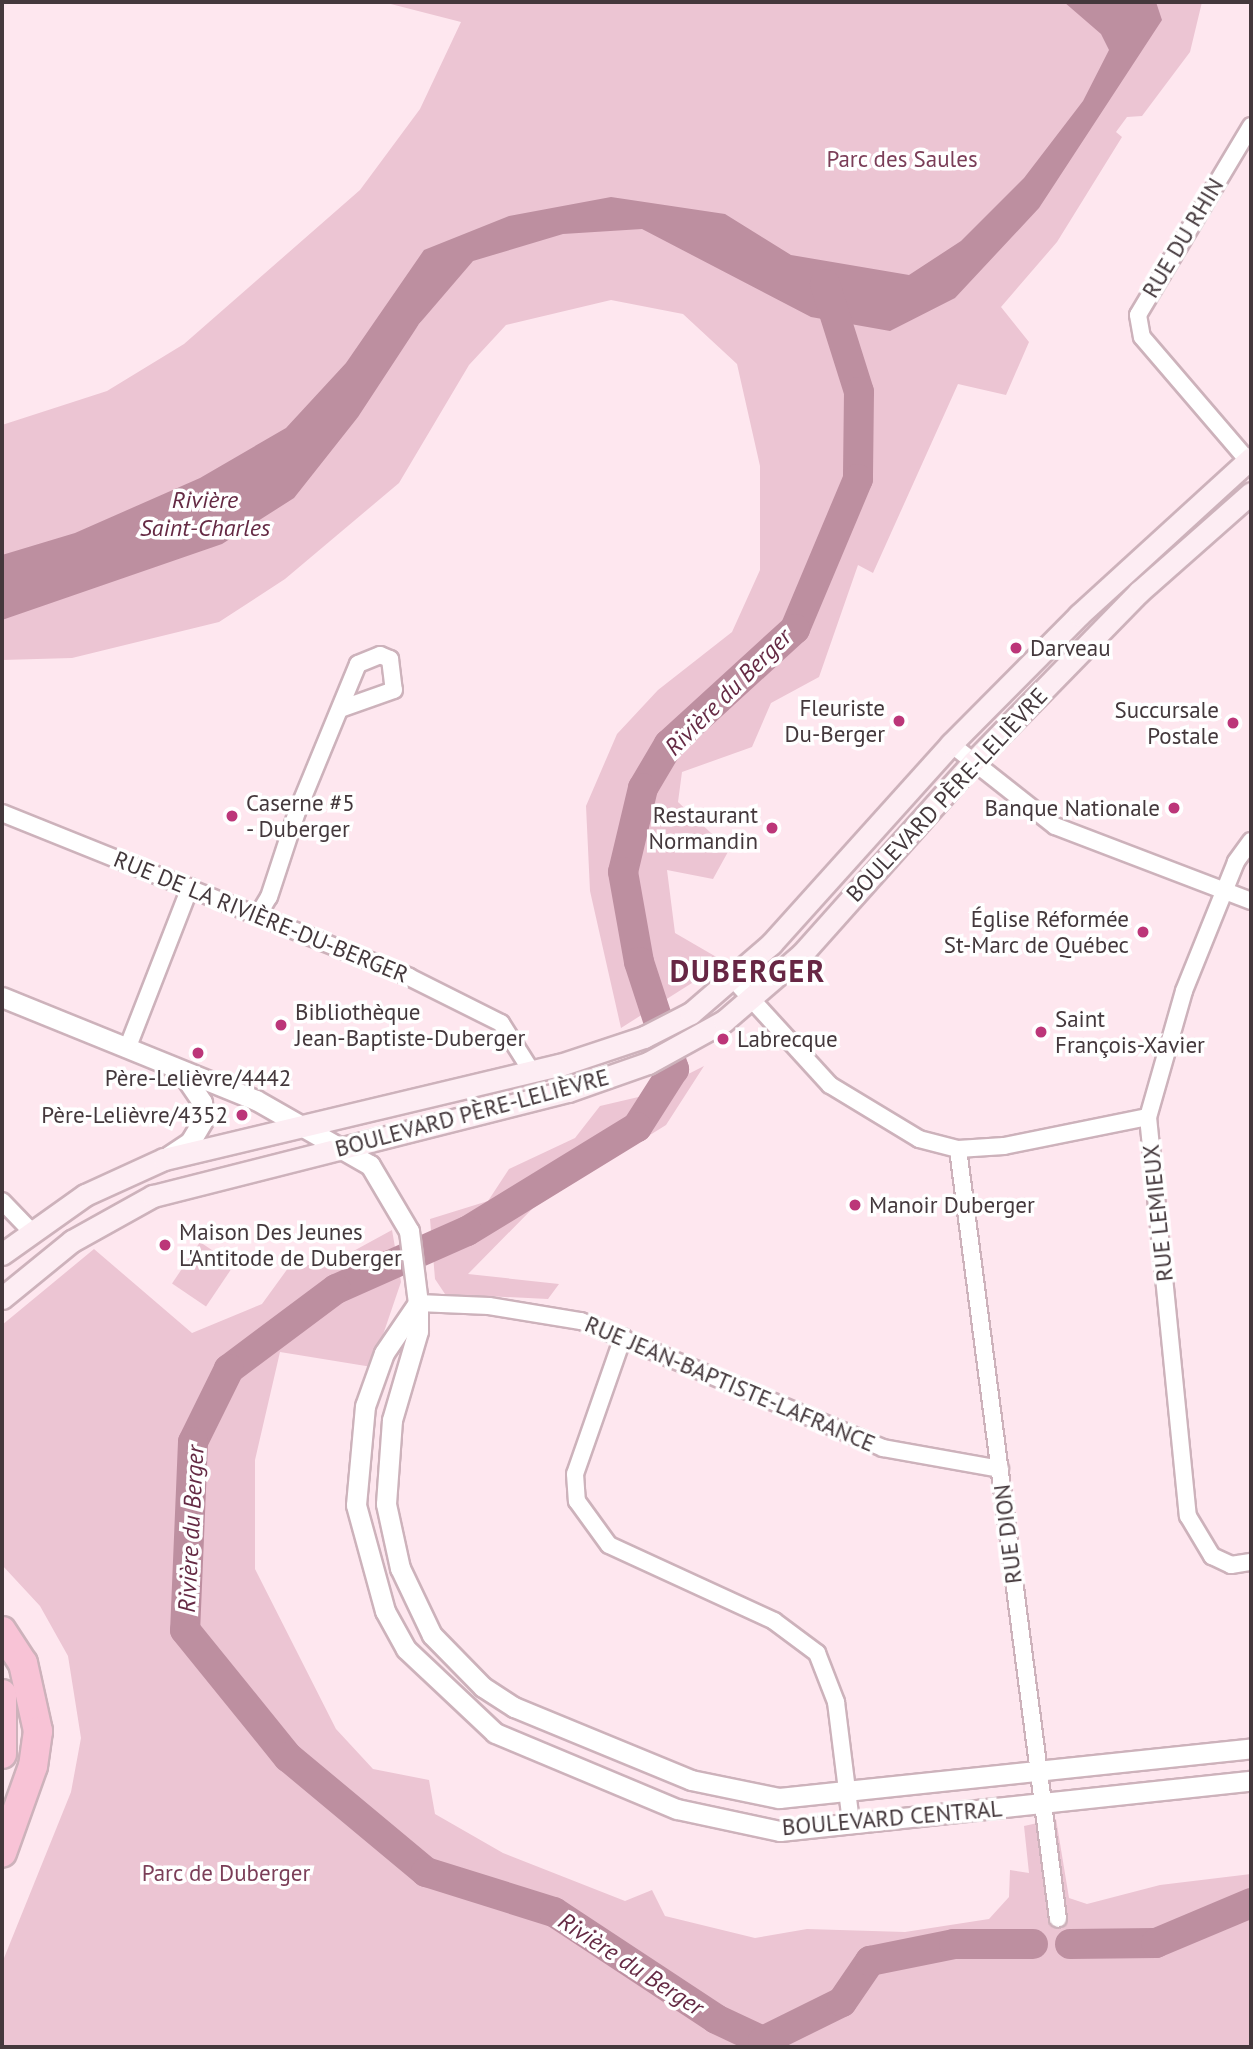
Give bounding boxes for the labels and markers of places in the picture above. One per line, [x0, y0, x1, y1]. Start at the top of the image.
place label: Darveau [1030, 634, 1111, 662]
marker: Darveau [1008, 640, 1024, 656]
place label: Fleuriste Du-Berger [784, 694, 885, 748]
place label: Succursale Postale [1114, 696, 1219, 750]
marker: Fleuriste Du-Berger [891, 713, 907, 729]
marker: Succursale Postale [1225, 715, 1241, 731]
place label: Caserne #5 - Duberger [246, 789, 355, 843]
place label: Banque Nationale [984, 794, 1160, 822]
marker: Banque Nationale [1166, 800, 1182, 816]
place label: Restaurant Normandin [649, 801, 758, 855]
marker: Caserne #5 - Duberger [224, 808, 240, 824]
marker: Restaurant Normandin [764, 820, 780, 836]
place label: Église Réformée St-Marc de Québec [943, 905, 1129, 959]
marker: Église Réformée St-Marc de Québec [1135, 924, 1151, 940]
place label: Bibliothèque Jean-Baptiste-Duberger [295, 998, 525, 1052]
place label: Saint François-Xavier [1055, 1005, 1205, 1059]
marker: Bibliothèque Jean-Baptiste-Duberger [273, 1017, 289, 1033]
marker: Saint François-Xavier [1033, 1024, 1049, 1040]
place label: Labrecque [737, 1025, 838, 1053]
marker: Labrecque [715, 1031, 731, 1047]
marker: Père-Lelièvre/4442 [190, 1045, 206, 1061]
place label: Père-Lelièvre/4442 [105, 1064, 291, 1092]
place label: Père-Lelièvre/4352 [41, 1101, 228, 1129]
marker: Père-Lelièvre/4352 [234, 1107, 250, 1123]
place label: Manoir Duberger [869, 1191, 1035, 1219]
marker: Manoir Duberger [847, 1197, 863, 1213]
place label: Maison Des Jeunes L'Antitode de Duberger [179, 1218, 402, 1272]
marker: Maison Des Jeunes L'Antitode de Duberger [157, 1237, 173, 1253]

